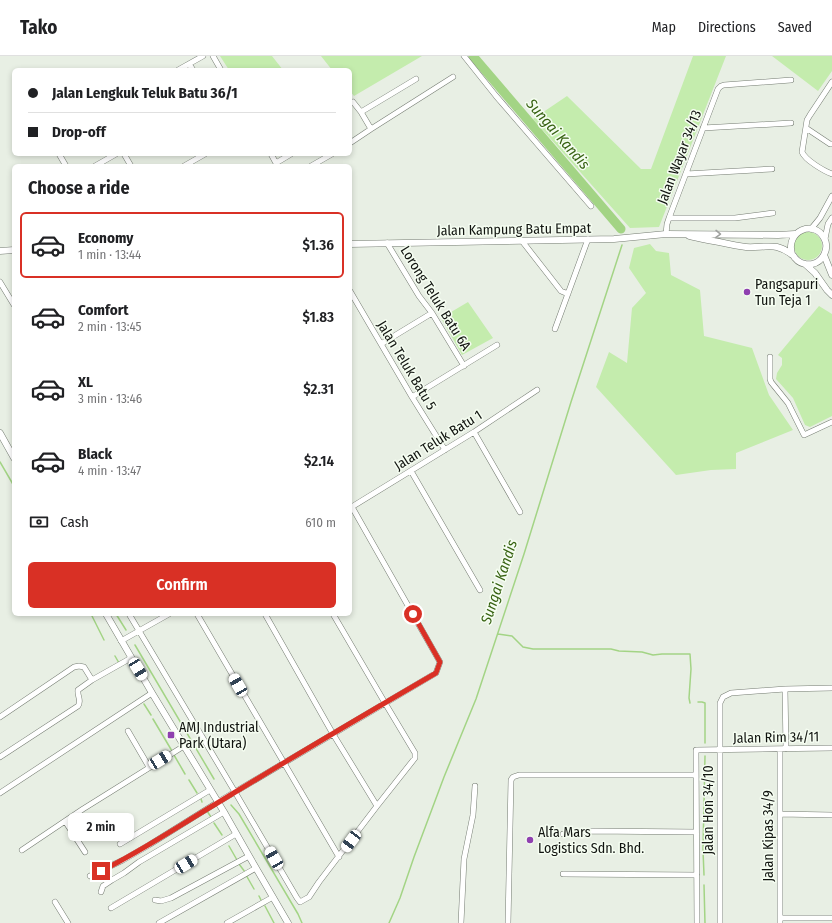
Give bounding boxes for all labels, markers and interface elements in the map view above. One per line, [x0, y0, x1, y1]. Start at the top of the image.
text: Tako [20, 16, 57, 39]
text: Map [652, 19, 676, 36]
text: Directions [698, 19, 756, 36]
text: Saved [778, 19, 812, 36]
text: Jalan Lengkuk Teluk Batu 36/1 [52, 84, 238, 102]
water label: Sungai Kandis [522, 94, 594, 173]
street label: Jalan Wayar 34/13 [654, 108, 705, 207]
text: Drop-off [52, 123, 106, 141]
text: Choose a ride [28, 177, 130, 199]
street label: Jalan Kampung Batu Empat [437, 220, 592, 239]
icon: car [30, 227, 66, 263]
text: Economy [78, 229, 133, 247]
one-way arrow [715, 230, 721, 238]
text: $1.36 [302, 236, 334, 254]
street label: Lorong Teluk Batu 6A [397, 243, 475, 354]
text: 1 min · 13:44 [78, 247, 141, 262]
place label: Pangsapuri Tun Teja 1 [755, 276, 818, 309]
marker: Pangsapuri Tun Teja 1 [742, 287, 752, 297]
icon: car [30, 299, 66, 335]
text: Comfort [78, 301, 129, 319]
text: $1.83 [303, 308, 334, 326]
street label: Jalan Teluk Batu 5 [373, 317, 440, 413]
text: 2 min · 13:45 [78, 319, 142, 334]
icon: car [30, 371, 66, 407]
text: XL [78, 373, 93, 391]
text: $2.31 [303, 380, 334, 398]
text: 3 min · 13:46 [78, 391, 142, 406]
street label: Jalan Teluk Batu 1 [391, 407, 485, 474]
icon: car [30, 443, 66, 479]
text: Black [78, 445, 112, 463]
text: $2.14 [304, 452, 334, 470]
text: 4 min · 13:47 [78, 463, 141, 478]
icon: cash [28, 511, 50, 533]
text: Cash [60, 513, 89, 531]
text: 610 m [305, 515, 336, 530]
water label: Sungai Kandis [477, 537, 521, 627]
button: Confirm [28, 562, 336, 608]
route start [404, 605, 422, 623]
car [127, 656, 149, 682]
car [227, 672, 249, 698]
place label: AMJ Industrial Park (Utara) [179, 719, 259, 752]
street label: Jalan Rim 34/11 [733, 728, 819, 747]
marker: AMJ Industrial Park (Utara) [166, 730, 176, 740]
car [147, 749, 173, 771]
street label: Jalan Hon 34/10 [700, 765, 717, 855]
street label: Jalan Kipas 34/9 [760, 790, 777, 882]
callout: 2 min [68, 813, 134, 841]
text: 2 min [87, 819, 115, 834]
place label: Alfa Mars Logistics Sdn. Bhd. [538, 824, 644, 857]
car [339, 828, 363, 854]
marker: Alfa Mars Logistics Sdn. Bhd. [525, 835, 535, 845]
car [263, 845, 285, 871]
car [173, 853, 199, 875]
route end [92, 862, 110, 880]

